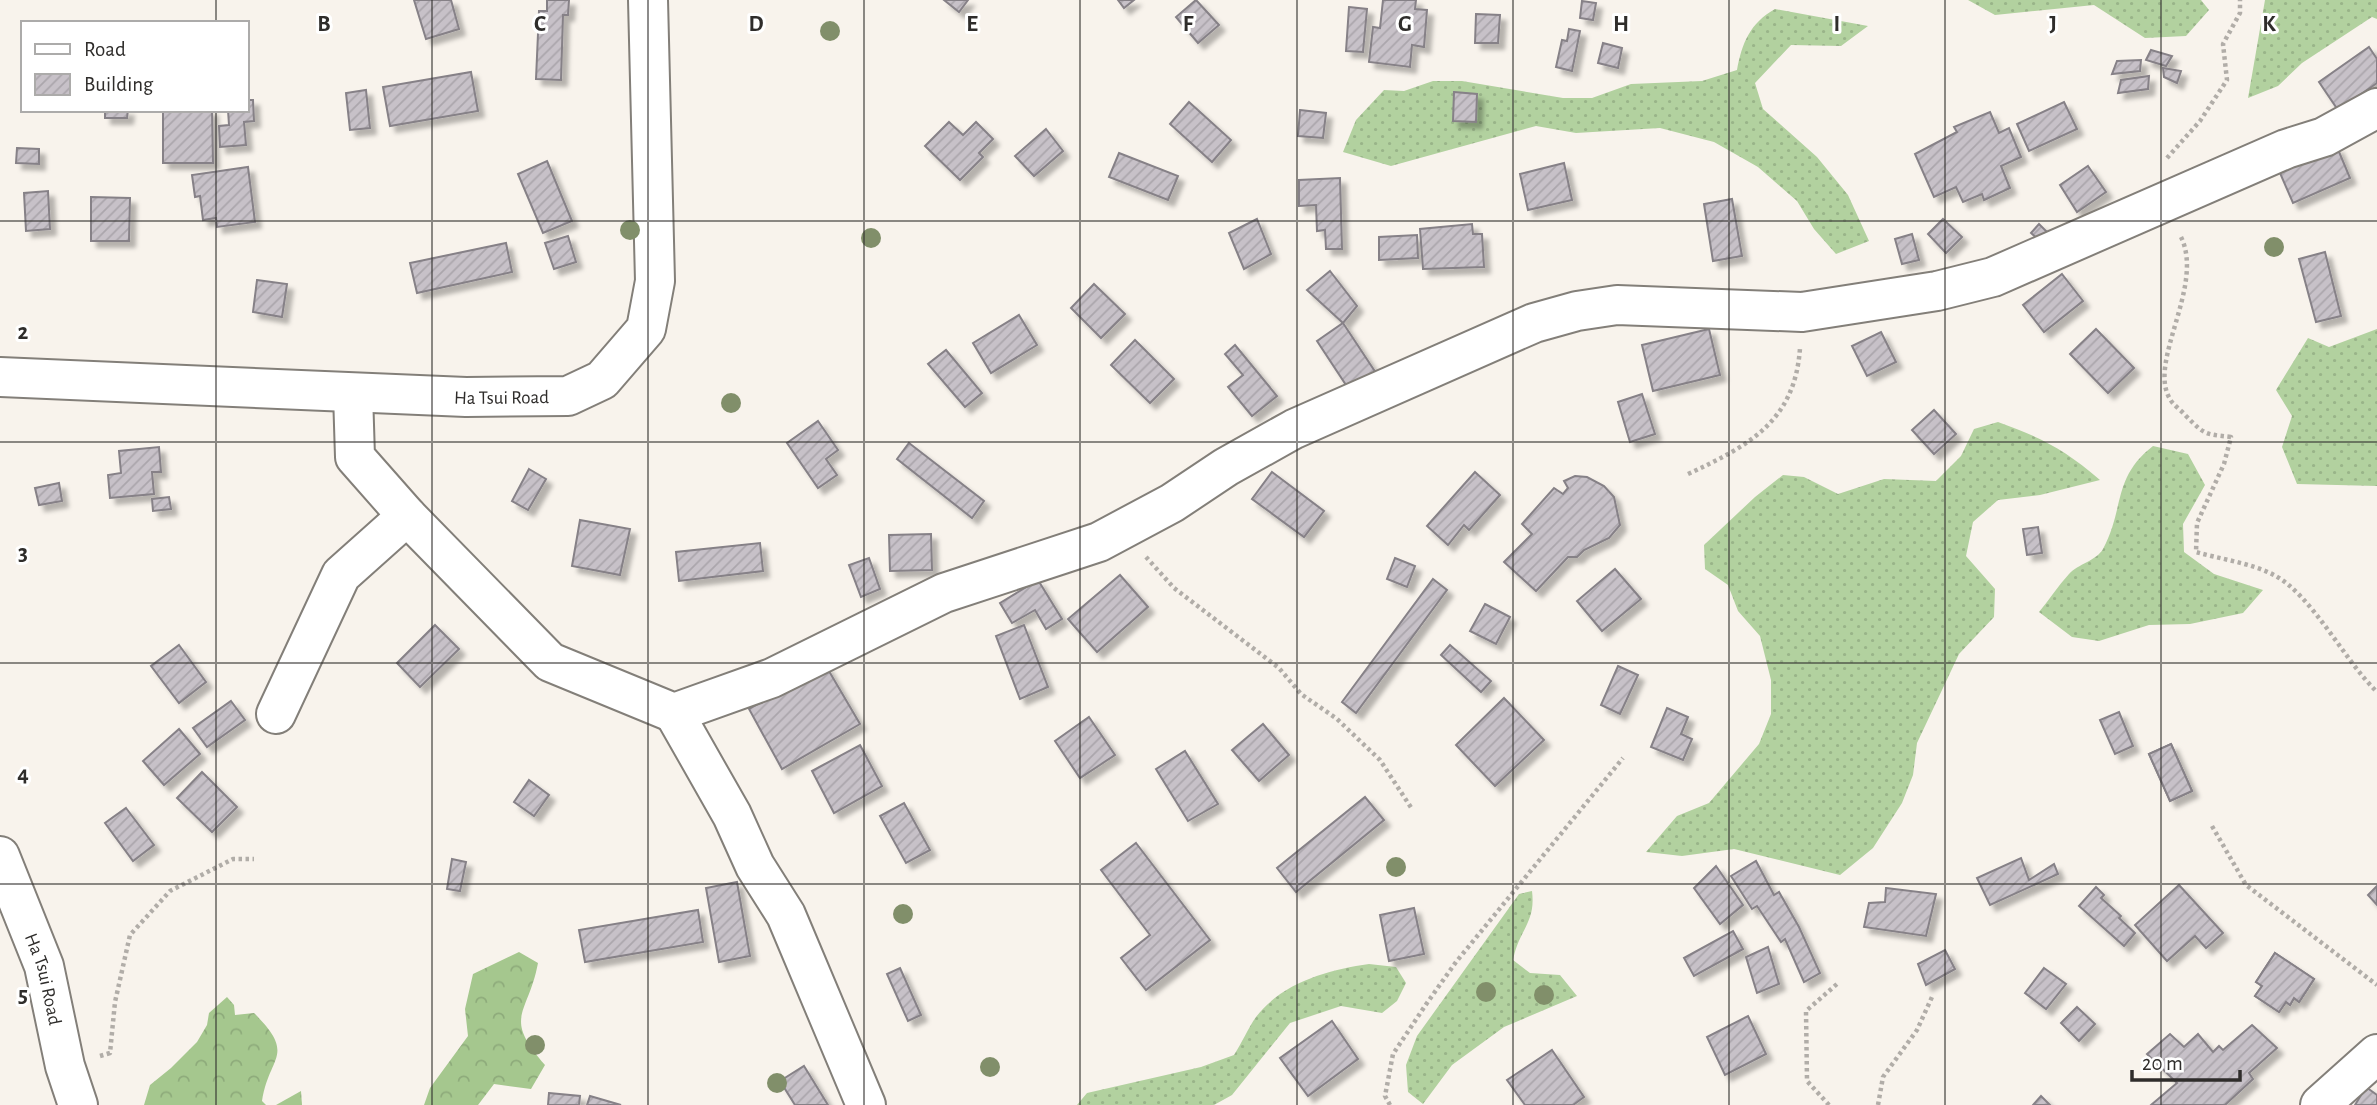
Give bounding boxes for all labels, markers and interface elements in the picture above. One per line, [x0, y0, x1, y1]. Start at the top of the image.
text: B [317, 13, 331, 36]
text: C [534, 13, 546, 36]
text: D [748, 13, 764, 36]
text: E [966, 13, 978, 36]
text: F [1183, 13, 1194, 36]
text: G [1398, 13, 1412, 36]
text: H [1613, 13, 1629, 36]
text: I [1834, 13, 1840, 36]
text: J [2049, 13, 2057, 36]
text: K [2262, 13, 2276, 36]
legend [21, 21, 248, 112]
text: Road [84, 39, 126, 60]
text: Building [84, 74, 154, 95]
text: 2 [18, 321, 29, 344]
street label: Ha Tsui Road [454, 388, 549, 408]
text: 3 [18, 542, 28, 565]
text: 4 [17, 763, 29, 786]
street label: Ha Tsui Road [21, 931, 64, 1027]
text: 5 [18, 984, 28, 1007]
scale bar [2132, 1038, 2240, 1082]
text: 20 m [2142, 1053, 2183, 1074]

